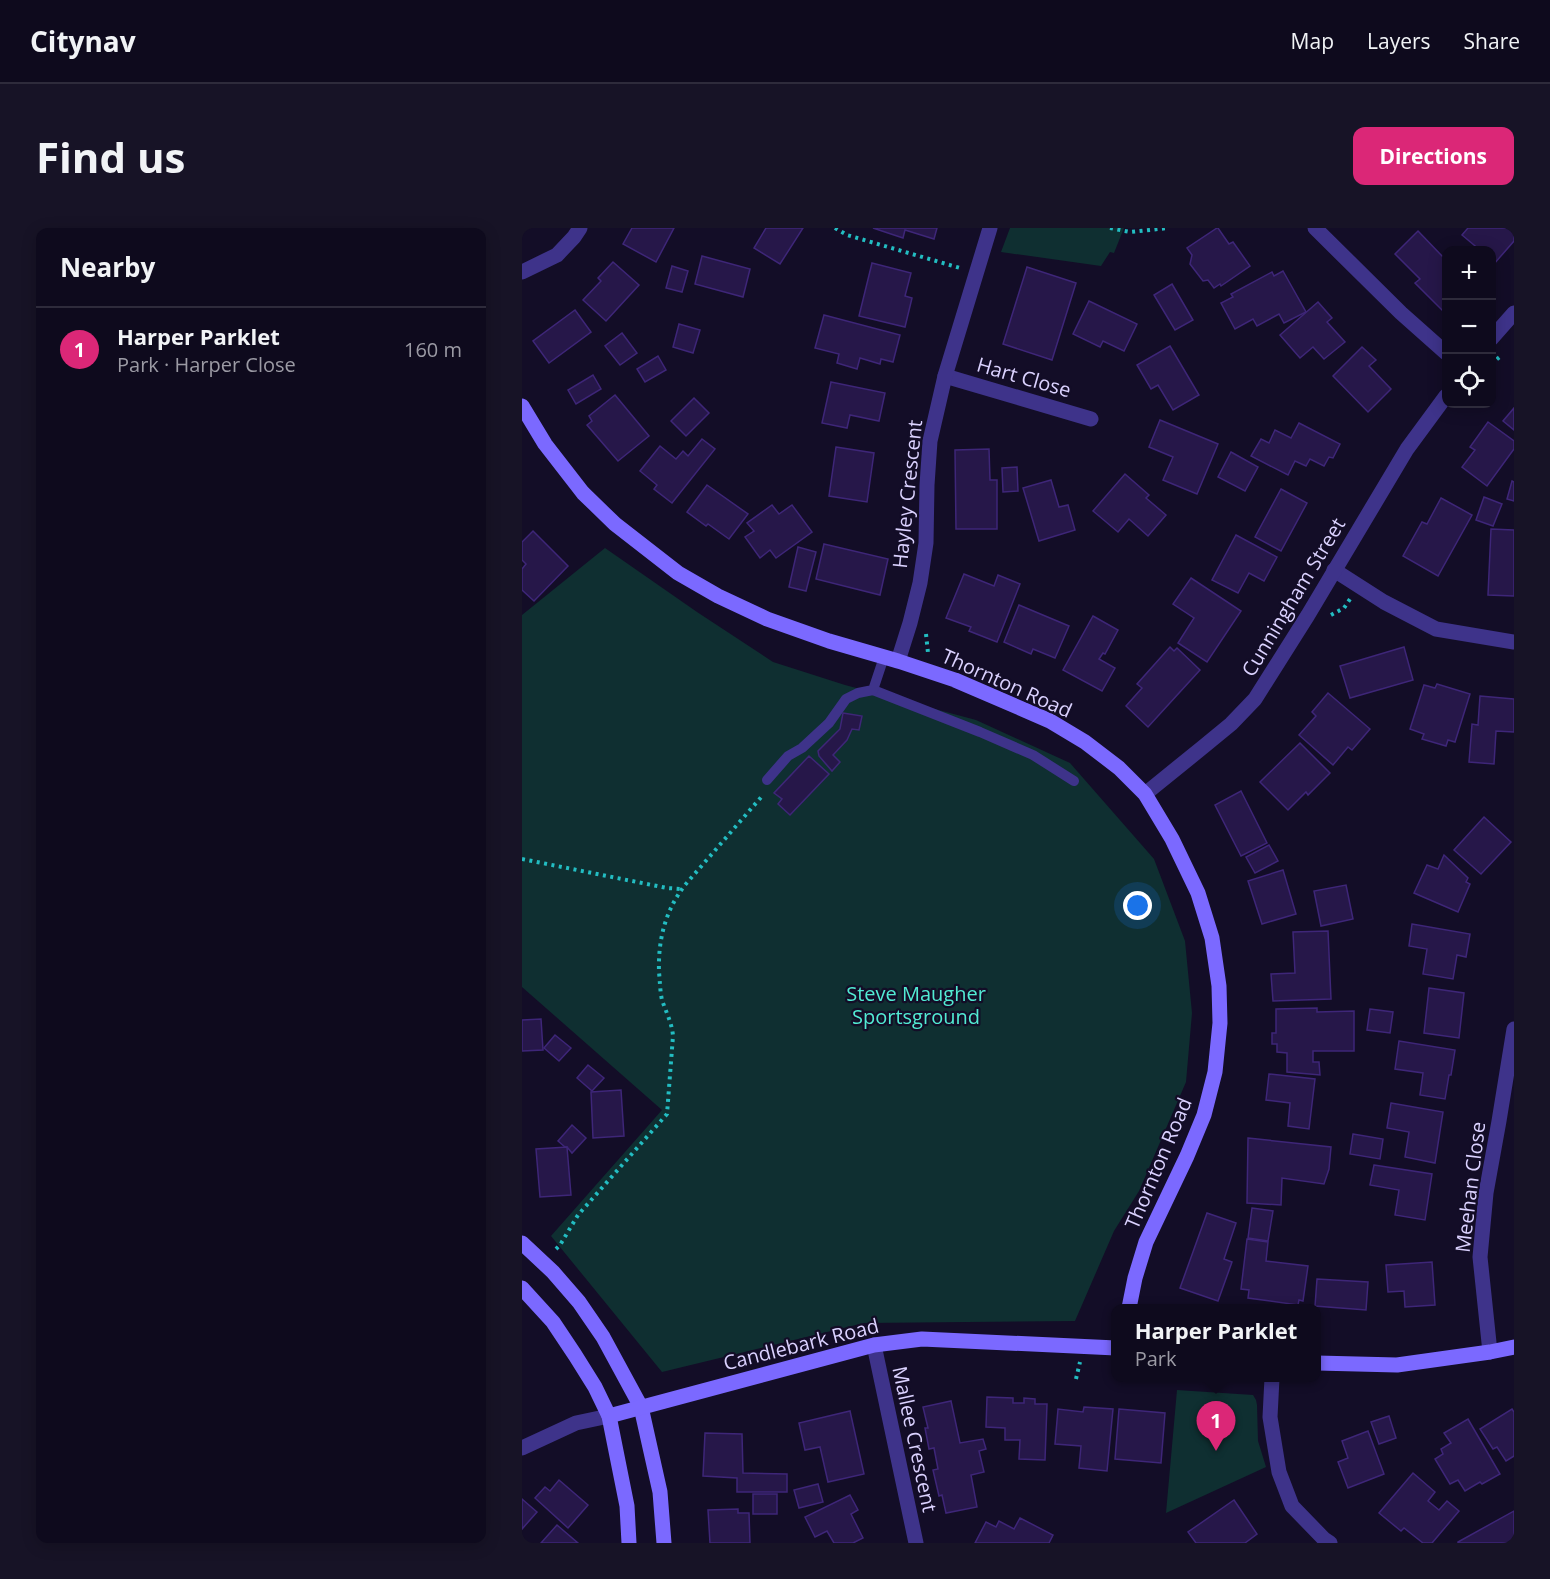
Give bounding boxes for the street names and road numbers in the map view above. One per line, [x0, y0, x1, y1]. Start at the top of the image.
street label: Hart Close [974, 351, 1074, 403]
street label: Hayley Crescent [886, 418, 928, 570]
street label: Cunningham Street [1235, 513, 1351, 681]
street label: Thornton Road [938, 642, 1076, 724]
street label: Thornton Road [1118, 1093, 1198, 1233]
street label: Meehan Close [1449, 1120, 1491, 1254]
street label: Candlebark Road [720, 1312, 882, 1376]
street label: Mallee Crescent [886, 1364, 944, 1514]

